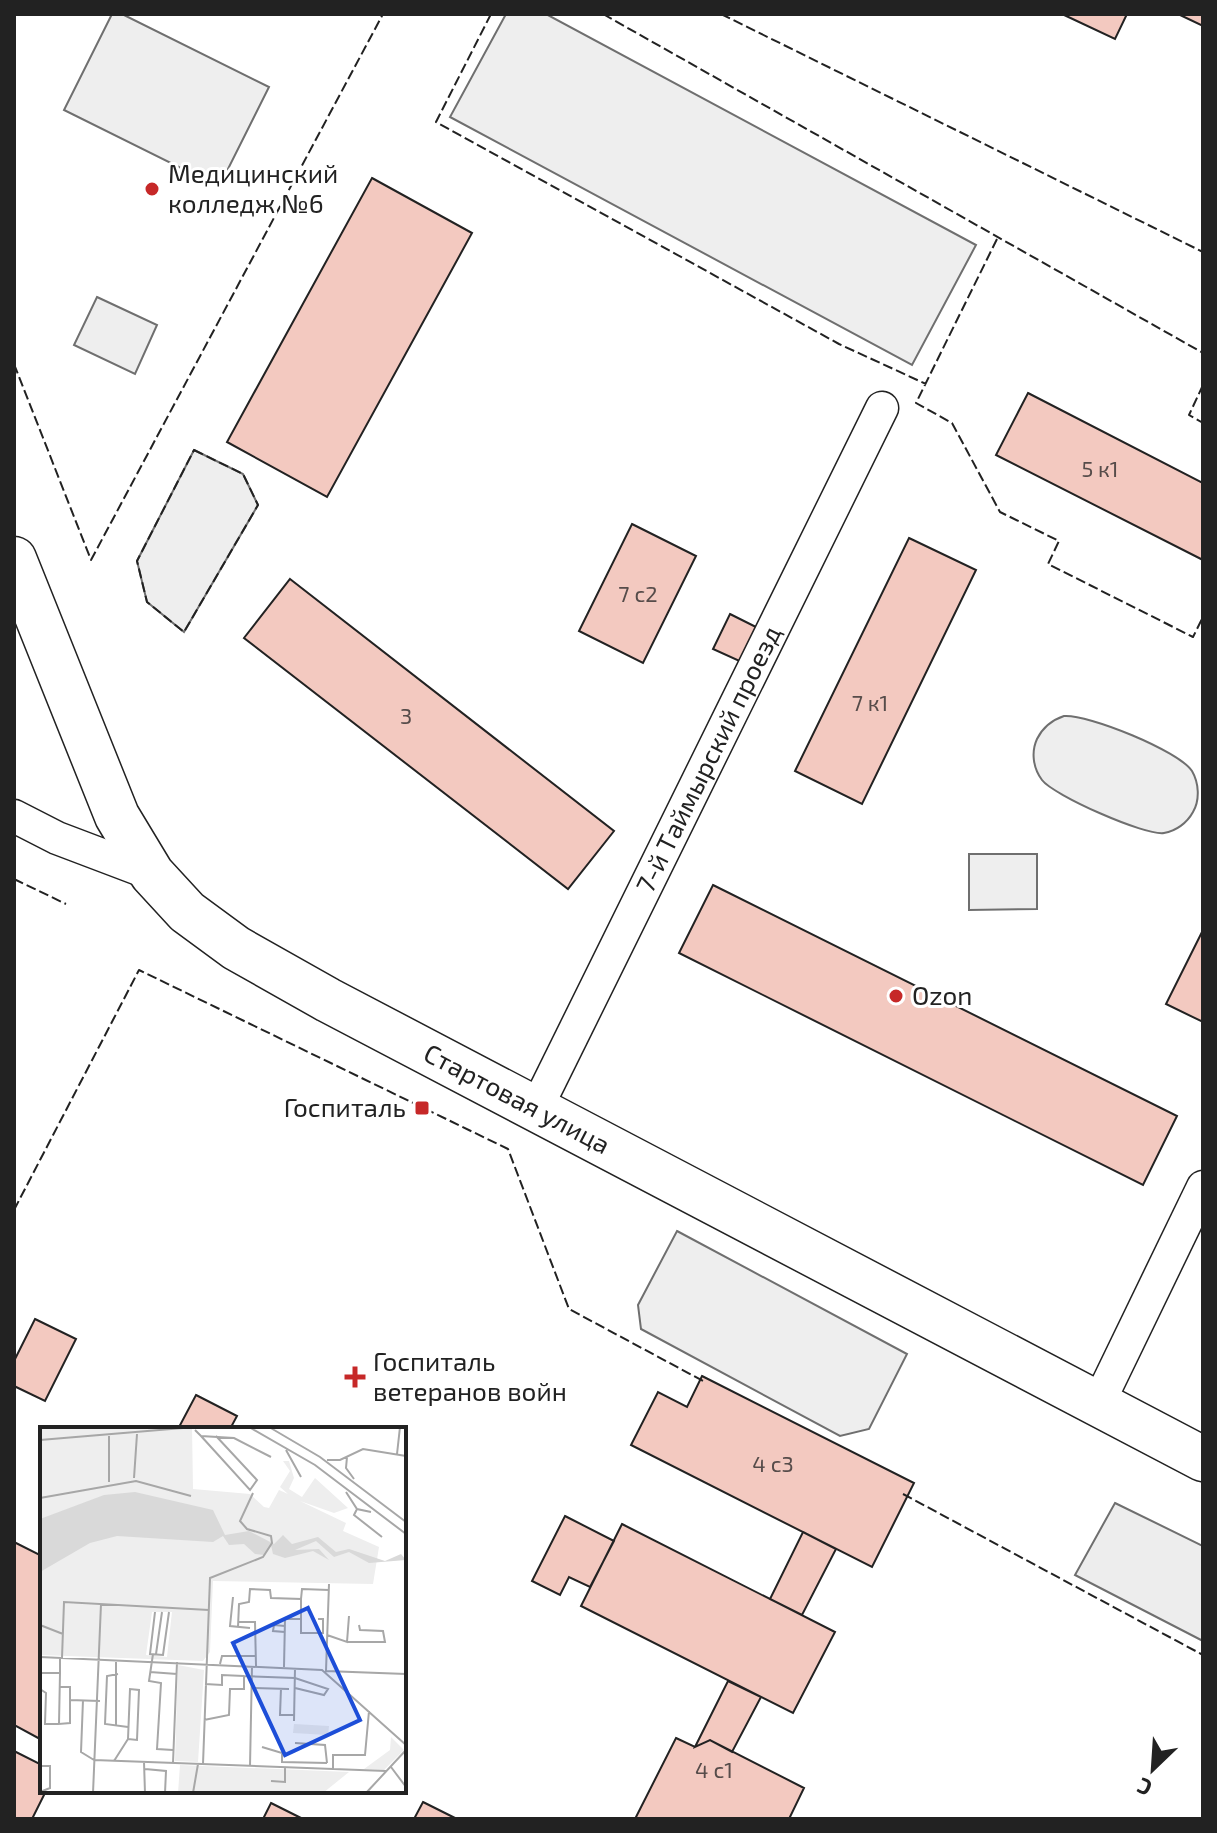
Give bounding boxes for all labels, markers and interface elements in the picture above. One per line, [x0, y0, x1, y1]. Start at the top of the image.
place label: Медицинский колледж №6 [168, 157, 338, 218]
marker: Медицинский колледж №6 [143, 180, 161, 198]
house number: 5 к1 [1081, 455, 1119, 481]
house number: 7 с2 [618, 580, 658, 606]
street label: 7-й Таймырский проезд [628, 620, 786, 897]
house number: 7 к1 [852, 689, 888, 715]
house number: 3 [400, 702, 412, 728]
place label: Ozon [912, 979, 972, 1010]
marker: Ozon [887, 987, 905, 1005]
street label: Стартовая улица [419, 1036, 616, 1159]
place label: Госпиталь [284, 1091, 406, 1122]
marker: Госпиталь [413, 1099, 431, 1117]
place label: Госпиталь ветеранов войн [373, 1345, 567, 1406]
marker: Госпиталь ветеранов войн [344, 1366, 366, 1388]
inset map [40, 1427, 406, 1793]
house number: 4 с3 [752, 1450, 794, 1476]
north arrow [1113, 1729, 1193, 1809]
house number: 4 с1 [695, 1756, 733, 1782]
text: С [1133, 1773, 1155, 1803]

